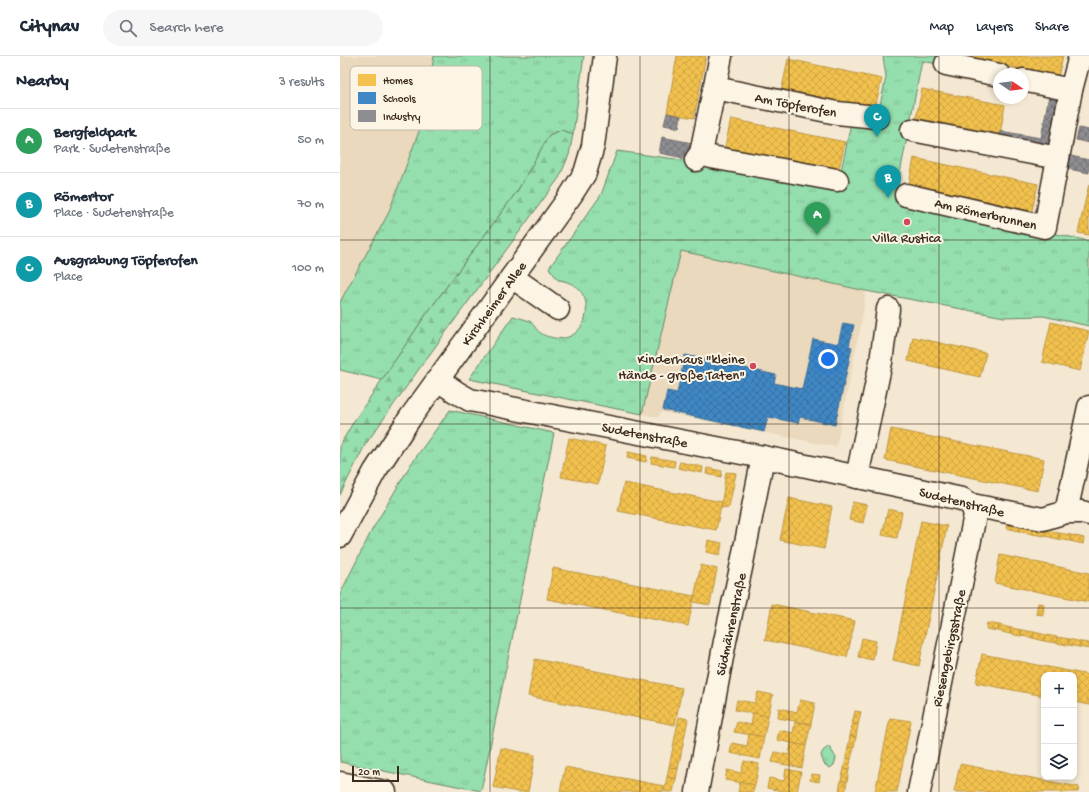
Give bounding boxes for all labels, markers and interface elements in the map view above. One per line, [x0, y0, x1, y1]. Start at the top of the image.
search box [103, 10, 383, 46]
text: Citynav [20, 16, 79, 39]
icon: search [117, 17, 139, 39]
text: Search here [149, 19, 223, 37]
text: Map [930, 19, 954, 36]
text: Layers [976, 19, 1013, 36]
text: Share [1035, 19, 1069, 36]
legend [350, 66, 482, 130]
north arrow [993, 68, 1029, 104]
text: Nearby [16, 72, 69, 92]
text: 3 results [279, 75, 324, 90]
text: Homes [383, 76, 413, 88]
street label: Am Töpferofen [753, 90, 838, 123]
text: Schools [383, 94, 417, 106]
pin: C [864, 104, 890, 137]
text: Industry [383, 112, 421, 124]
text: Bergfeldpark [54, 124, 135, 142]
text: A [25, 133, 33, 148]
text: 50 m [297, 133, 324, 148]
text: Park · Sudetenstraße [54, 142, 170, 157]
pin: B [875, 165, 901, 198]
text: Römertor [54, 188, 113, 206]
street label: Am Römerbrunnen [933, 195, 1039, 236]
text: B [26, 197, 32, 212]
text: 70 m [298, 197, 324, 212]
pin: A [804, 202, 830, 235]
text: Place · Sudetenstraße [54, 206, 174, 221]
marker: Villa Rustica [902, 217, 912, 227]
place label: Villa Rustica [872, 231, 942, 248]
text: Ausgrabung Töpferofen [54, 252, 198, 270]
street label: Kirchheimer Allee [459, 258, 532, 350]
text: C [25, 261, 33, 276]
text: 100 m [292, 261, 324, 276]
text: Place [54, 270, 82, 285]
your location [818, 349, 838, 369]
place label: Kinderhaus "kleine Hände - große Taten" [618, 352, 746, 385]
marker: Kinderhaus "kleine Hände - große Taten" [748, 361, 758, 371]
street label: Sudetenstraße [600, 420, 690, 453]
street label: Sudetenstraße [917, 485, 1007, 522]
street label: Südmährenstraße [713, 571, 752, 677]
street label: Riesengebirgsstraße [930, 587, 971, 709]
map controls [1041, 672, 1077, 780]
button: + [1041, 672, 1077, 708]
button: − [1041, 708, 1077, 744]
button: layers [1041, 744, 1077, 780]
scale bar [352, 764, 399, 783]
text: 20 m [358, 767, 380, 779]

